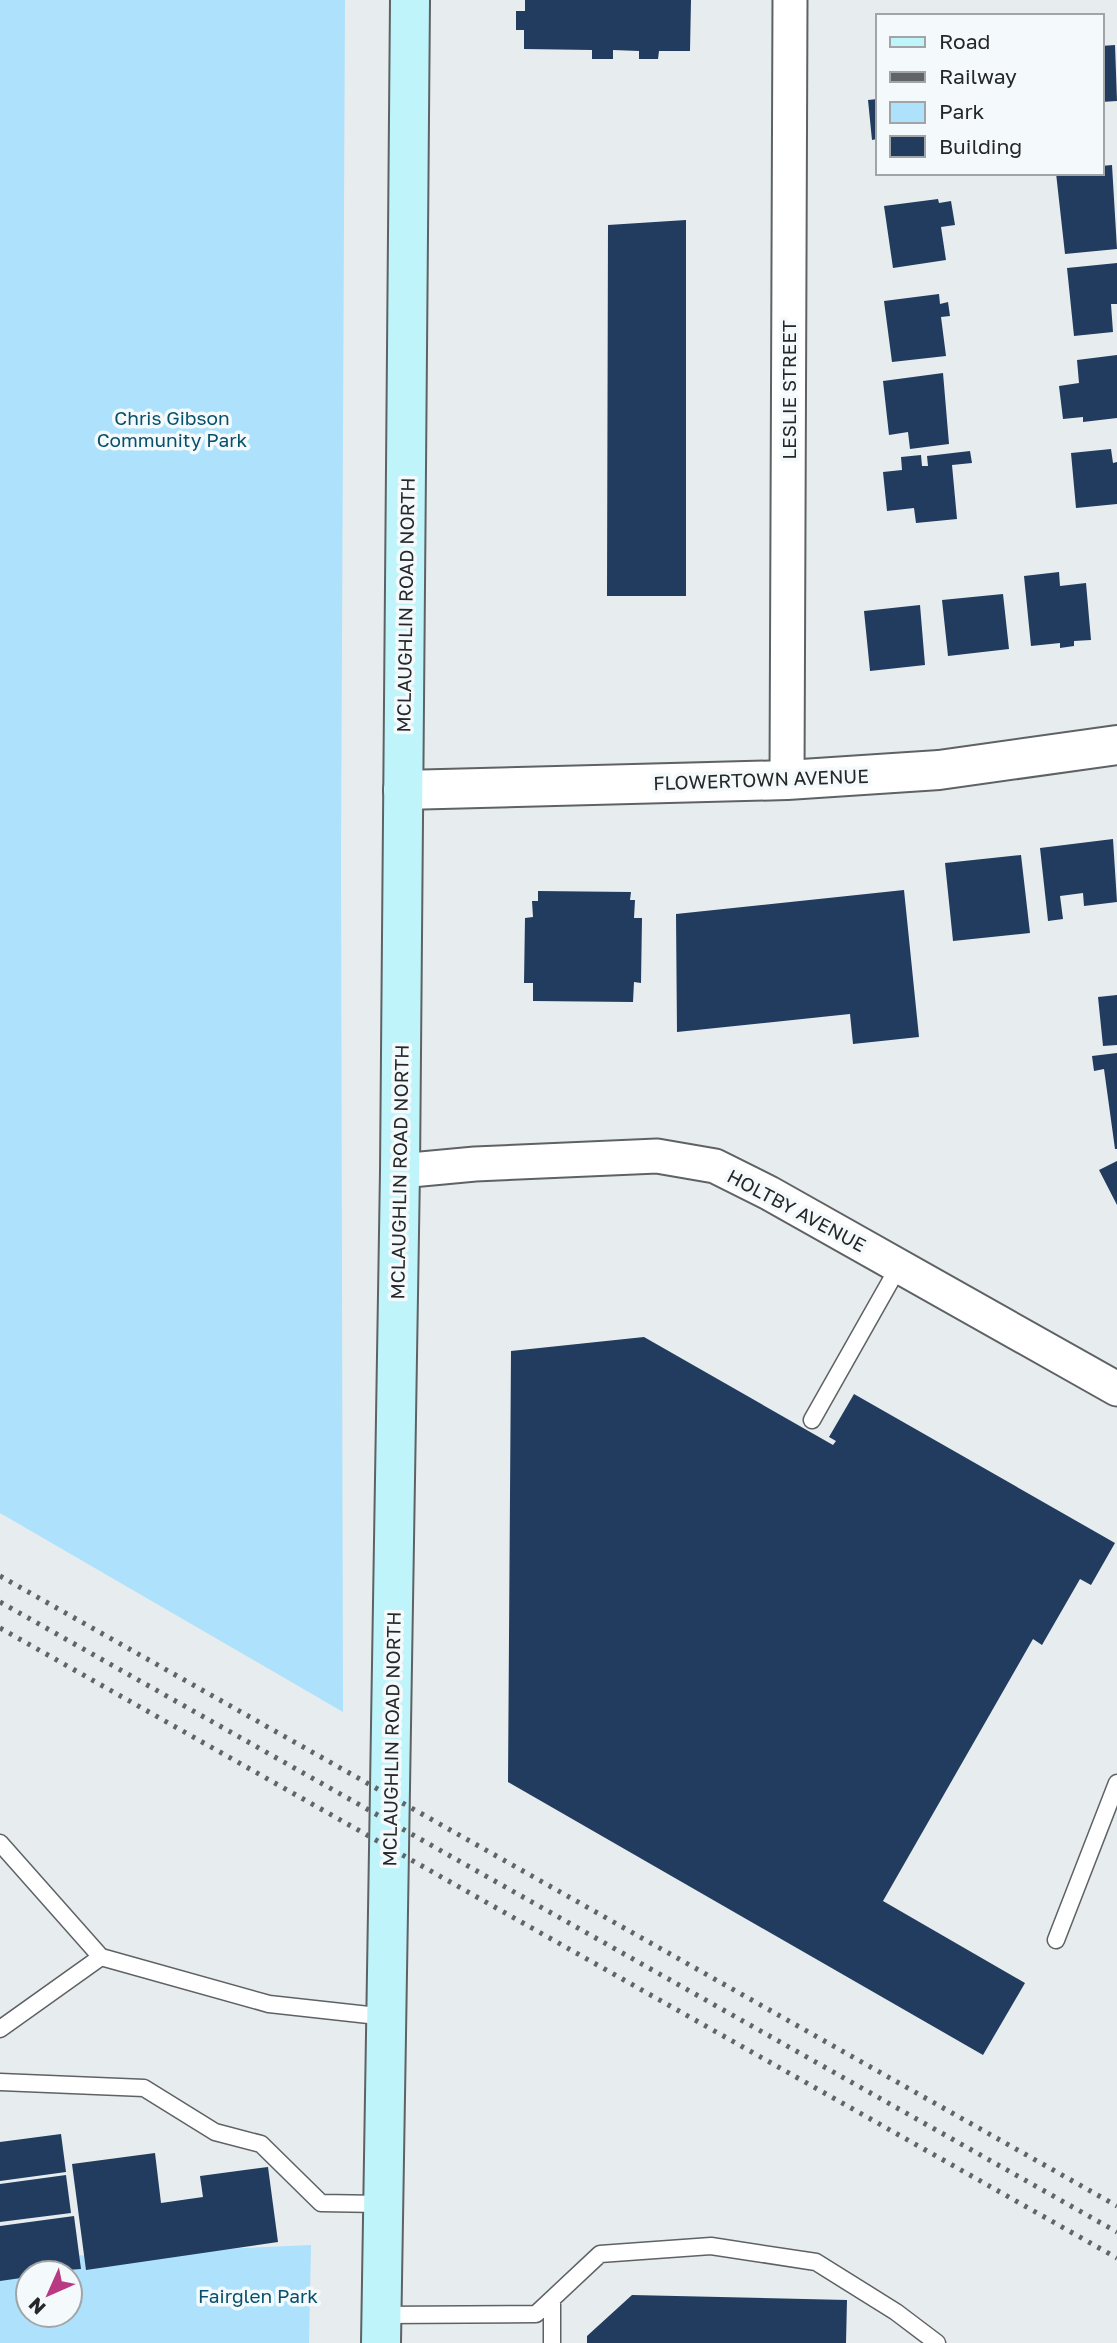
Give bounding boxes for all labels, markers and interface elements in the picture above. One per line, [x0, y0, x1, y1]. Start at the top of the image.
legend [876, 14, 1103, 175]
text: Road [939, 28, 990, 54]
text: Railway [939, 63, 1017, 89]
text: Park [939, 98, 985, 124]
text: Building [939, 133, 1022, 159]
street label: LESLIE STREET [777, 320, 800, 460]
park label: Chris Gibson Community Park [97, 406, 248, 451]
street label: MCLAUGHLIN ROAD NORTH [391, 477, 419, 733]
street label: FLOWERTOWN AVENUE [653, 764, 869, 794]
street label: MCLAUGHLIN ROAD NORTH [385, 1044, 413, 1300]
street label: HOLTBY AVENUE [724, 1164, 870, 1256]
street label: MCLAUGHLIN ROAD NORTH [377, 1611, 405, 1867]
north arrow [14, 2259, 84, 2329]
park label: Fairglen Park [198, 2284, 318, 2307]
text: N [23, 2293, 50, 2320]

